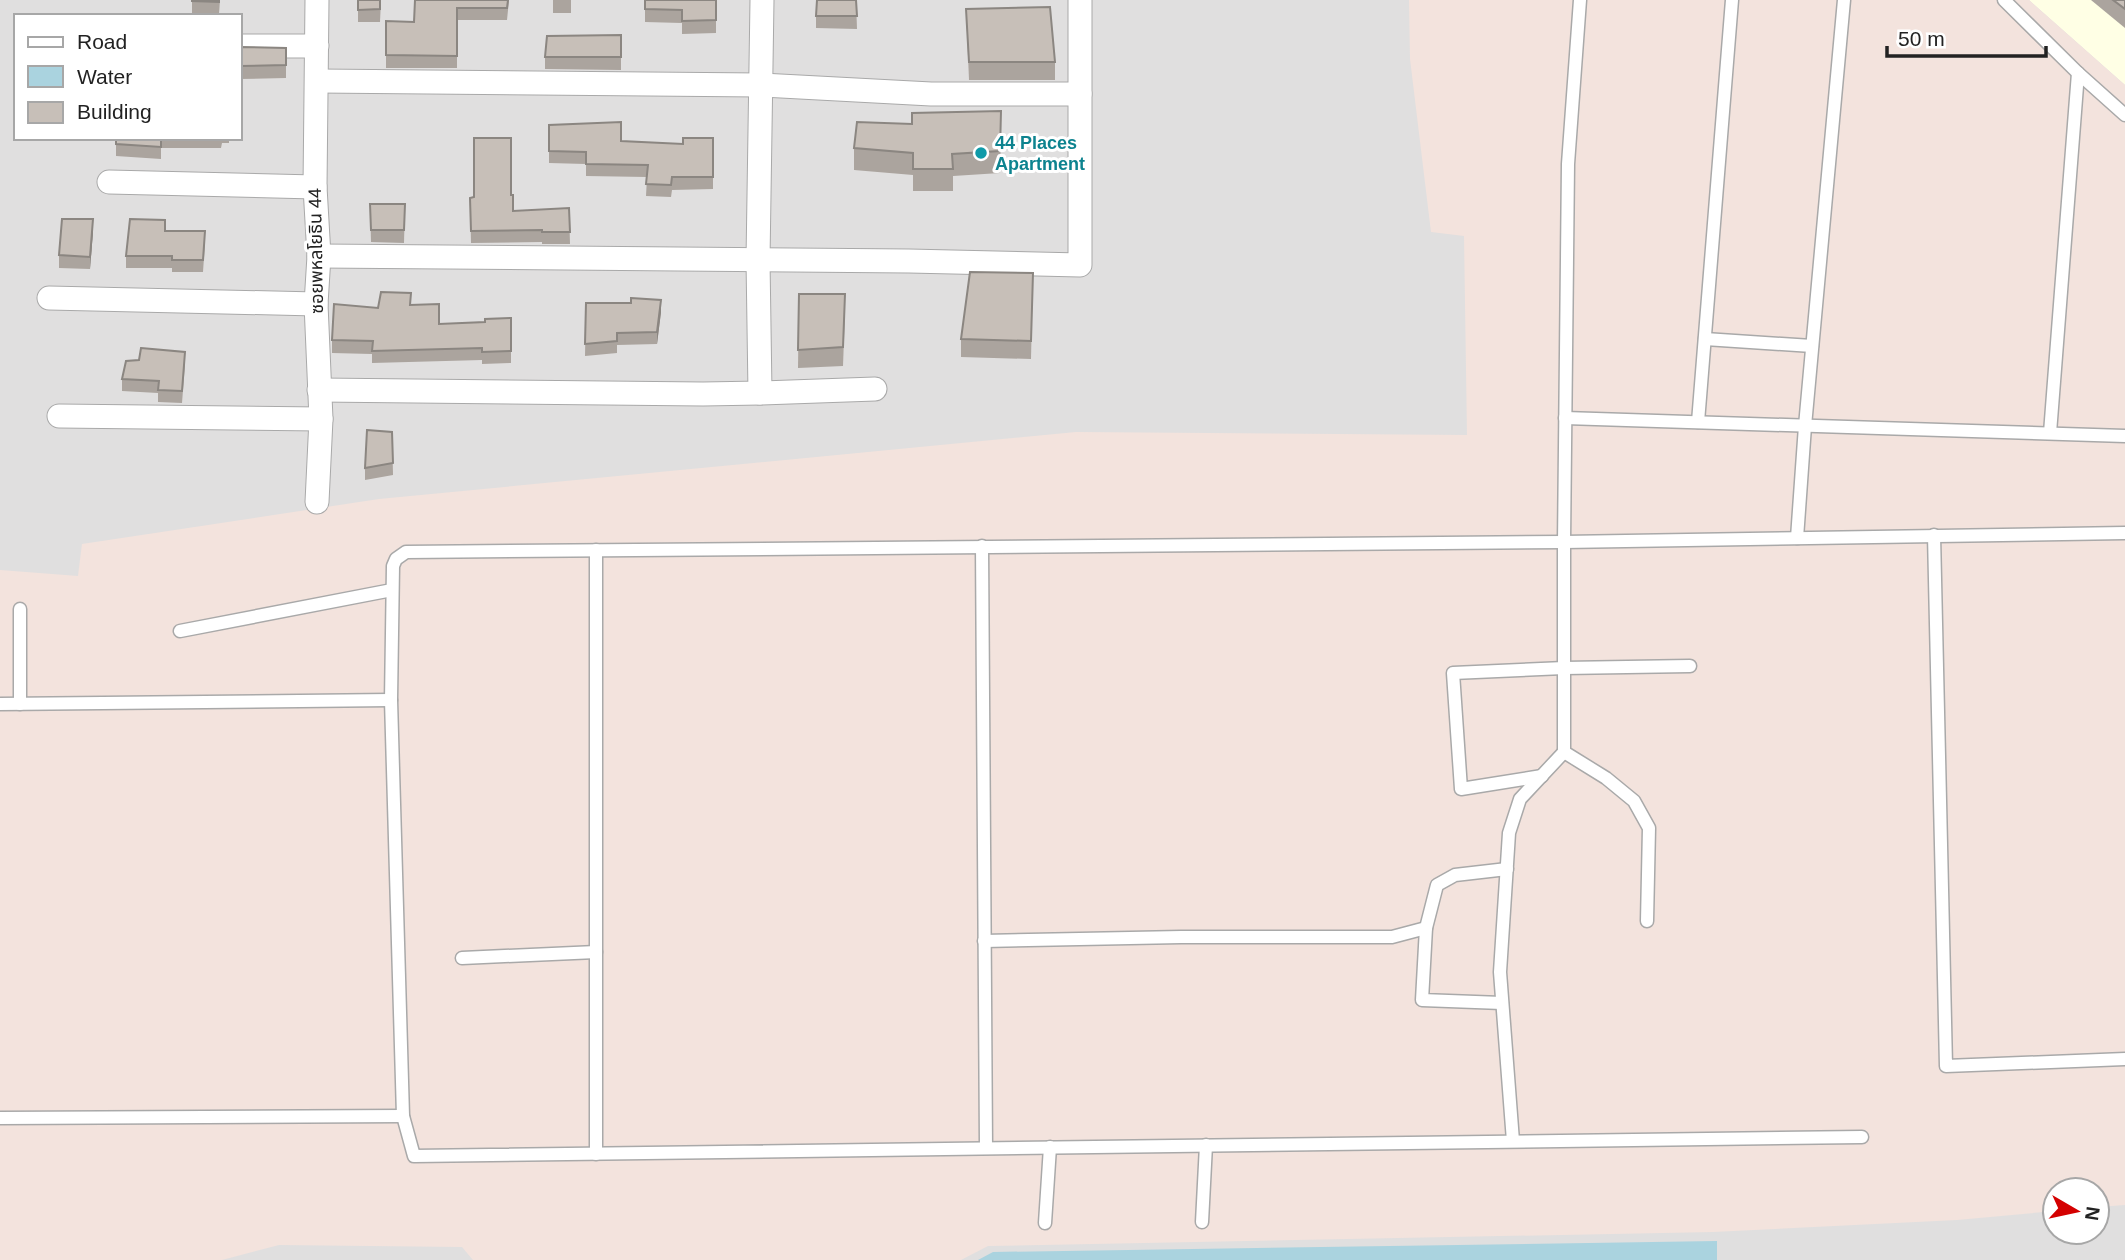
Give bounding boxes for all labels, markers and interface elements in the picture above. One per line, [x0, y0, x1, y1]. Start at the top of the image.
legend [14, 14, 242, 140]
scale bar [1887, 14, 2046, 58]
text: 50 m [1898, 27, 1945, 50]
text: Road [77, 30, 127, 53]
text: Water [77, 65, 132, 88]
text: Building [77, 100, 152, 123]
place label: 44 Places Apartment [995, 133, 1085, 174]
marker: 44 Places Apartment [973, 145, 989, 161]
street label: ซอยพหลโยธิน 44 [305, 188, 327, 314]
north arrow [2041, 1176, 2111, 1246]
text: N [2081, 1205, 2104, 1222]

